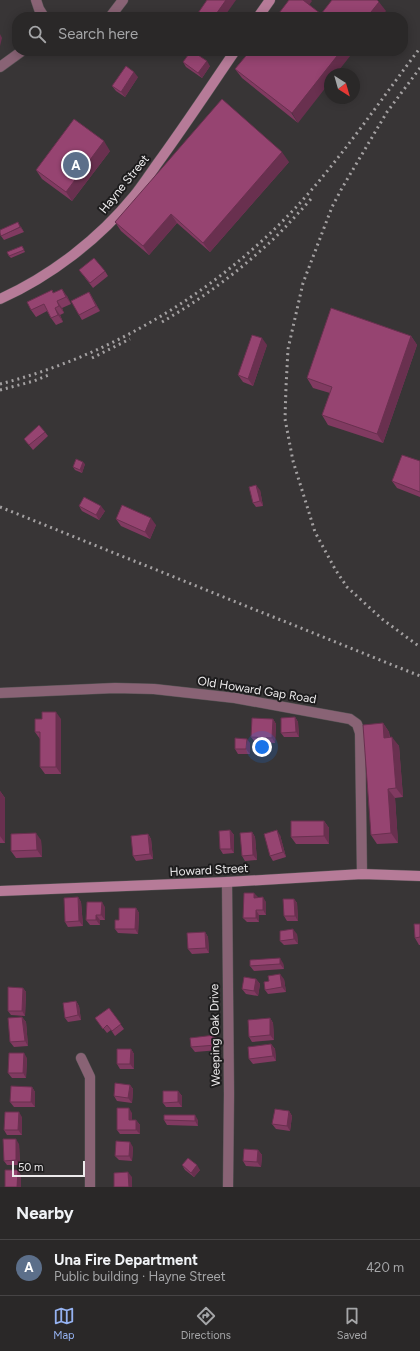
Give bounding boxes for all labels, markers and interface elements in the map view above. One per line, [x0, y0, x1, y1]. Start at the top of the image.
search box [12, 12, 408, 56]
icon: search [26, 23, 48, 45]
text: Search here [58, 25, 138, 43]
north arrow [324, 68, 360, 104]
pin: A [63, 150, 89, 180]
street label: Hayne Street [96, 152, 152, 216]
street label: Old Howard Gap Road [197, 674, 317, 706]
your location [252, 737, 272, 757]
street label: Howard Street [169, 861, 249, 879]
street label: Weeping Oak Drive [207, 983, 223, 1086]
scale bar [12, 1159, 85, 1178]
text: 50 m [18, 1161, 43, 1174]
text: Nearby [16, 1203, 74, 1223]
text: Una Fire Department [54, 1251, 198, 1269]
text: A [24, 1260, 34, 1275]
text: 420 m [366, 1260, 404, 1275]
text: Public building · Hayne Street [54, 1269, 226, 1284]
tab: Map [53, 1305, 75, 1342]
tab: Directions [181, 1305, 231, 1342]
tab: Saved [337, 1305, 367, 1342]

